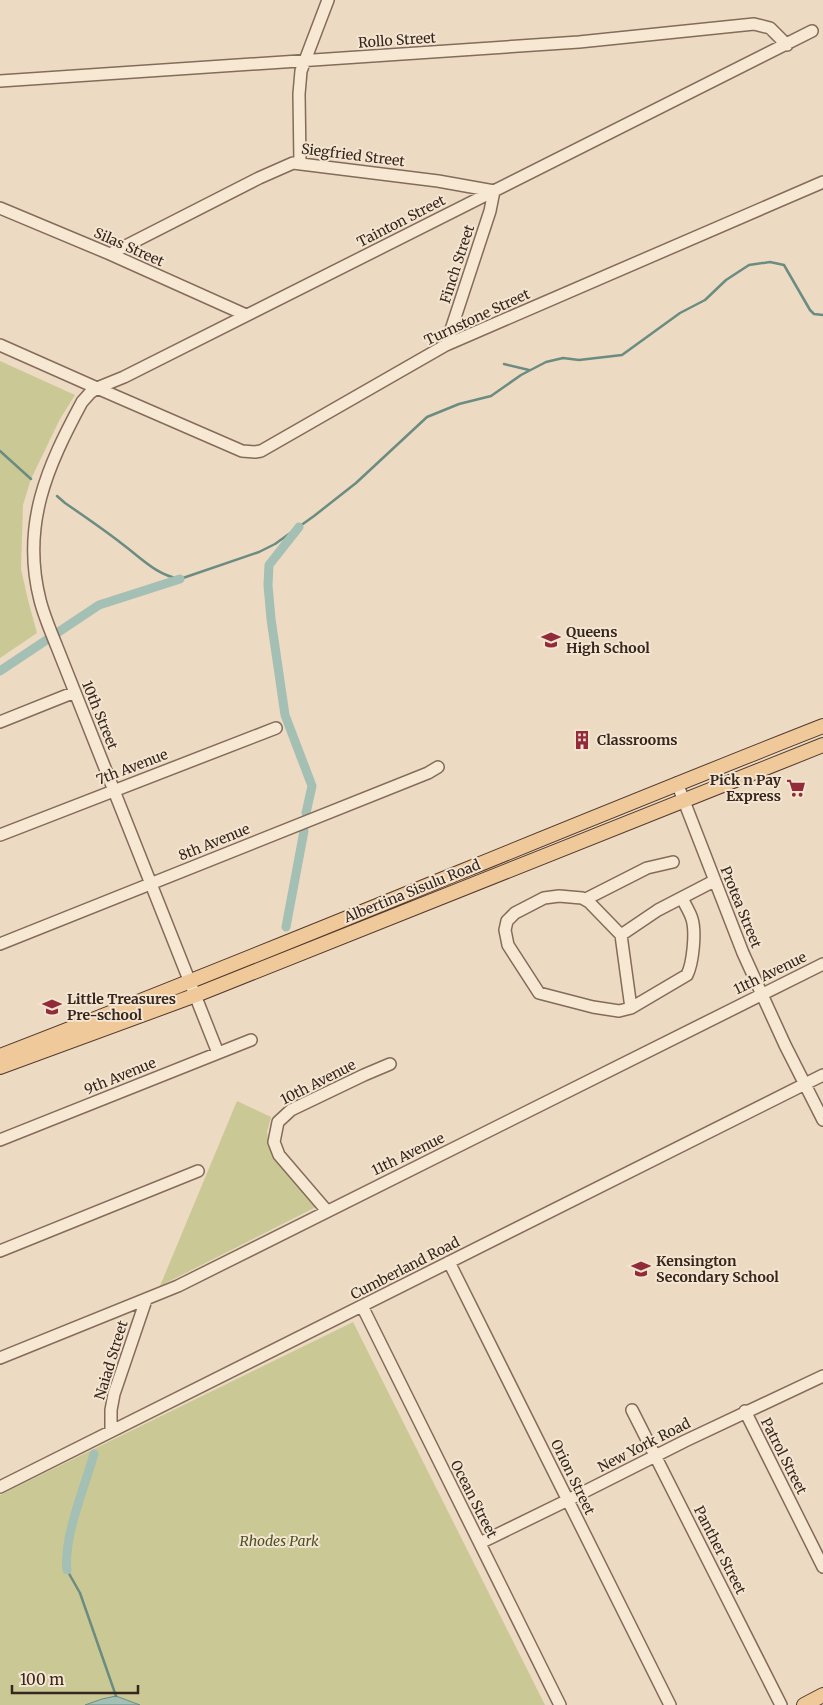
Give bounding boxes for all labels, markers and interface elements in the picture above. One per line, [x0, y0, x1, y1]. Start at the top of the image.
street label: Rollo Street [358, 28, 437, 52]
street label: Siegfried Street [300, 140, 406, 170]
street label: Tainton Street [354, 191, 449, 251]
street label: Finch Street [436, 222, 478, 306]
street label: Silas Street [91, 224, 167, 271]
street label: Turnstone Street [421, 284, 533, 349]
place label: Queens High School [566, 623, 650, 657]
school or university icon: Queens High School [540, 629, 562, 651]
street label: 10th Street [78, 678, 122, 753]
building icon: Classrooms [571, 729, 593, 751]
place label: Classrooms [597, 731, 678, 749]
street label: 7th Avenue [94, 745, 170, 789]
place label: Pick n Pay Express [710, 771, 782, 805]
supermarket icon: Pick n Pay Express [785, 777, 807, 799]
street label: 8th Avenue [176, 820, 252, 864]
street label: Albertina Sisulu Road [340, 855, 483, 927]
street label: Protea Street [716, 864, 766, 951]
street label: 11th Avenue [731, 948, 809, 998]
place label: Little Treasures Pre-school [67, 990, 176, 1024]
school or university icon: Little Treasures Pre-school [41, 996, 63, 1018]
street label: 9th Avenue [82, 1053, 158, 1099]
street label: 10th Avenue [277, 1055, 359, 1109]
street label: 11th Avenue [369, 1129, 447, 1179]
street label: Cumberland Road [347, 1232, 463, 1303]
place label: Kensington Secondary School [656, 1252, 779, 1286]
school or university icon: Kensington Secondary School [630, 1258, 652, 1280]
street label: Naiad Street [90, 1318, 132, 1402]
street label: New York Road [595, 1414, 694, 1476]
street label: Patrol Street [757, 1415, 811, 1498]
street label: Orion Street [547, 1436, 599, 1518]
street label: Ocean Street [447, 1457, 502, 1541]
street label: Panther Street [690, 1503, 750, 1598]
park label: Rhodes Park [239, 1532, 319, 1550]
scale bar [12, 1662, 139, 1694]
text: 100 m [20, 1670, 64, 1689]

